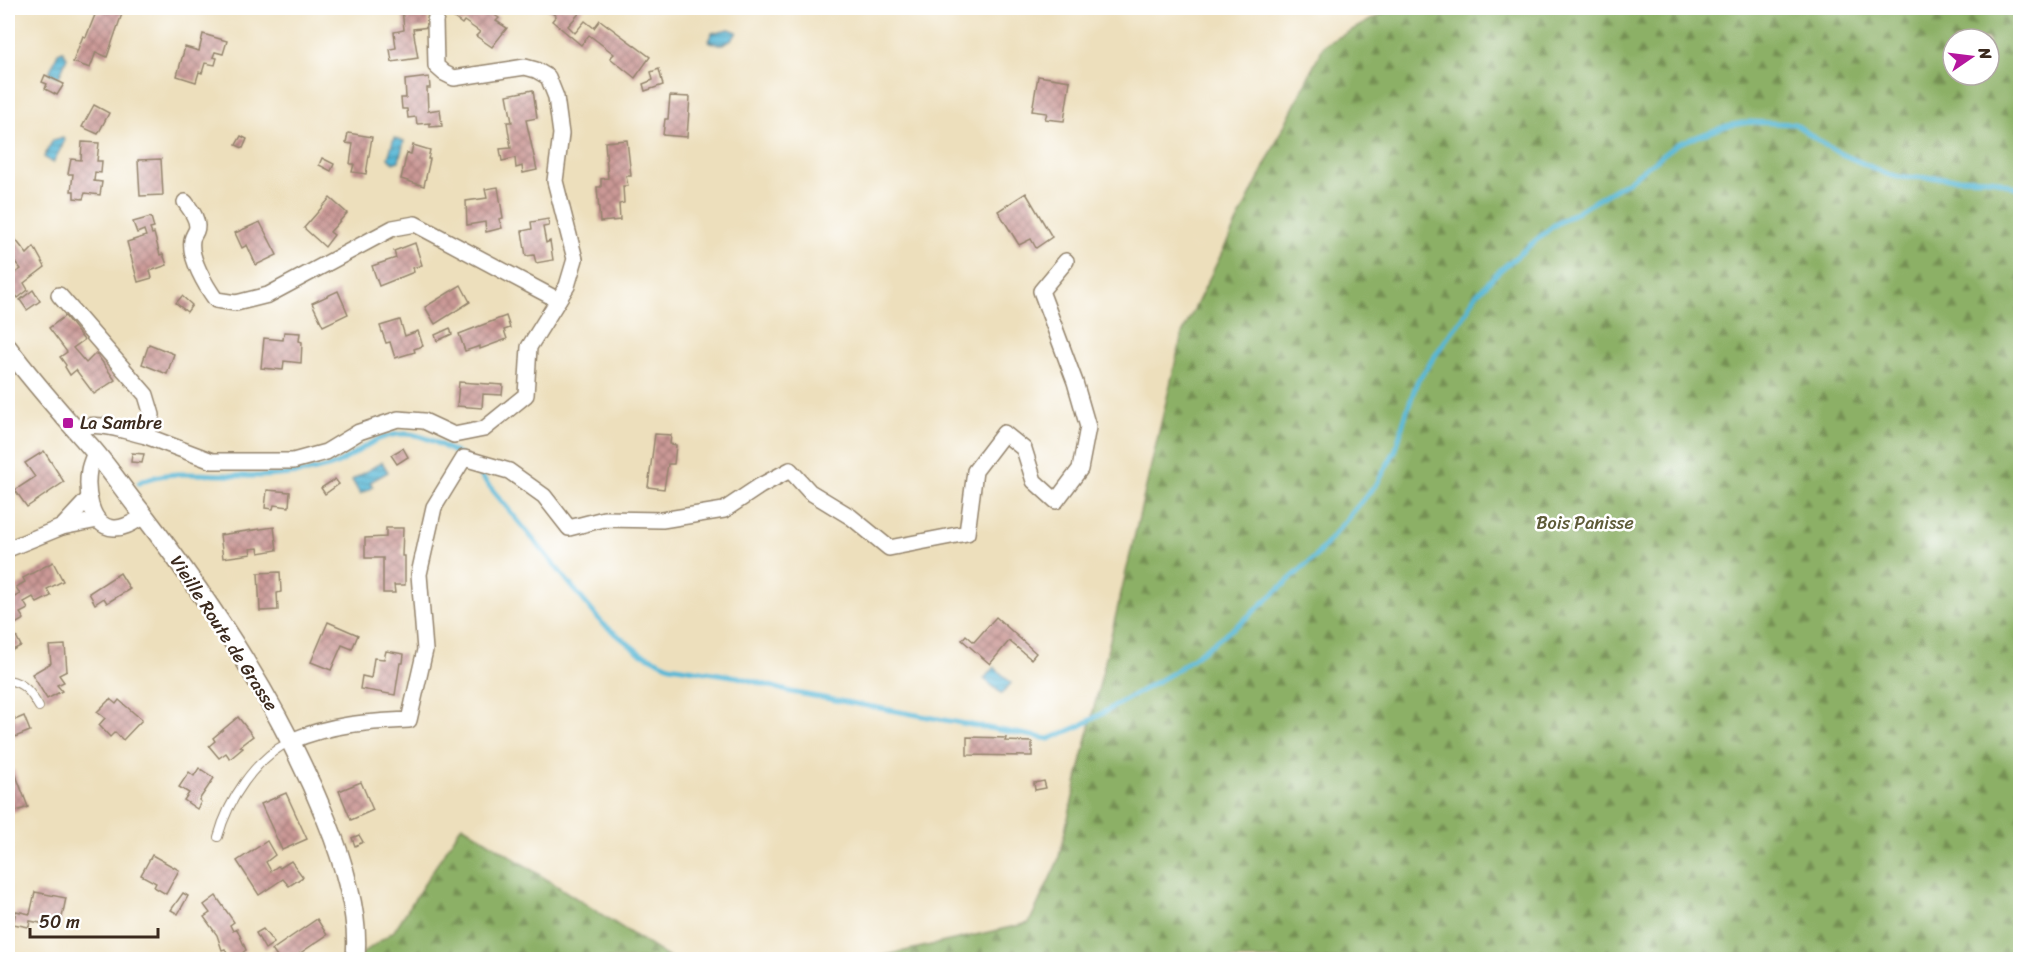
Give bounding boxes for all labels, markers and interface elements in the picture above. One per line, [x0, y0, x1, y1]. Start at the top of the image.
north arrow [1941, 27, 2001, 87]
text: N [1969, 44, 2001, 63]
place label: La Sambre [80, 407, 162, 439]
marker: La Sambre [61, 416, 75, 430]
park label: Bois Panisse [1536, 507, 1634, 539]
street label: Vieille Route de Grasse [161, 548, 287, 718]
scale bar [30, 901, 158, 939]
text: 50 m [39, 906, 80, 938]

